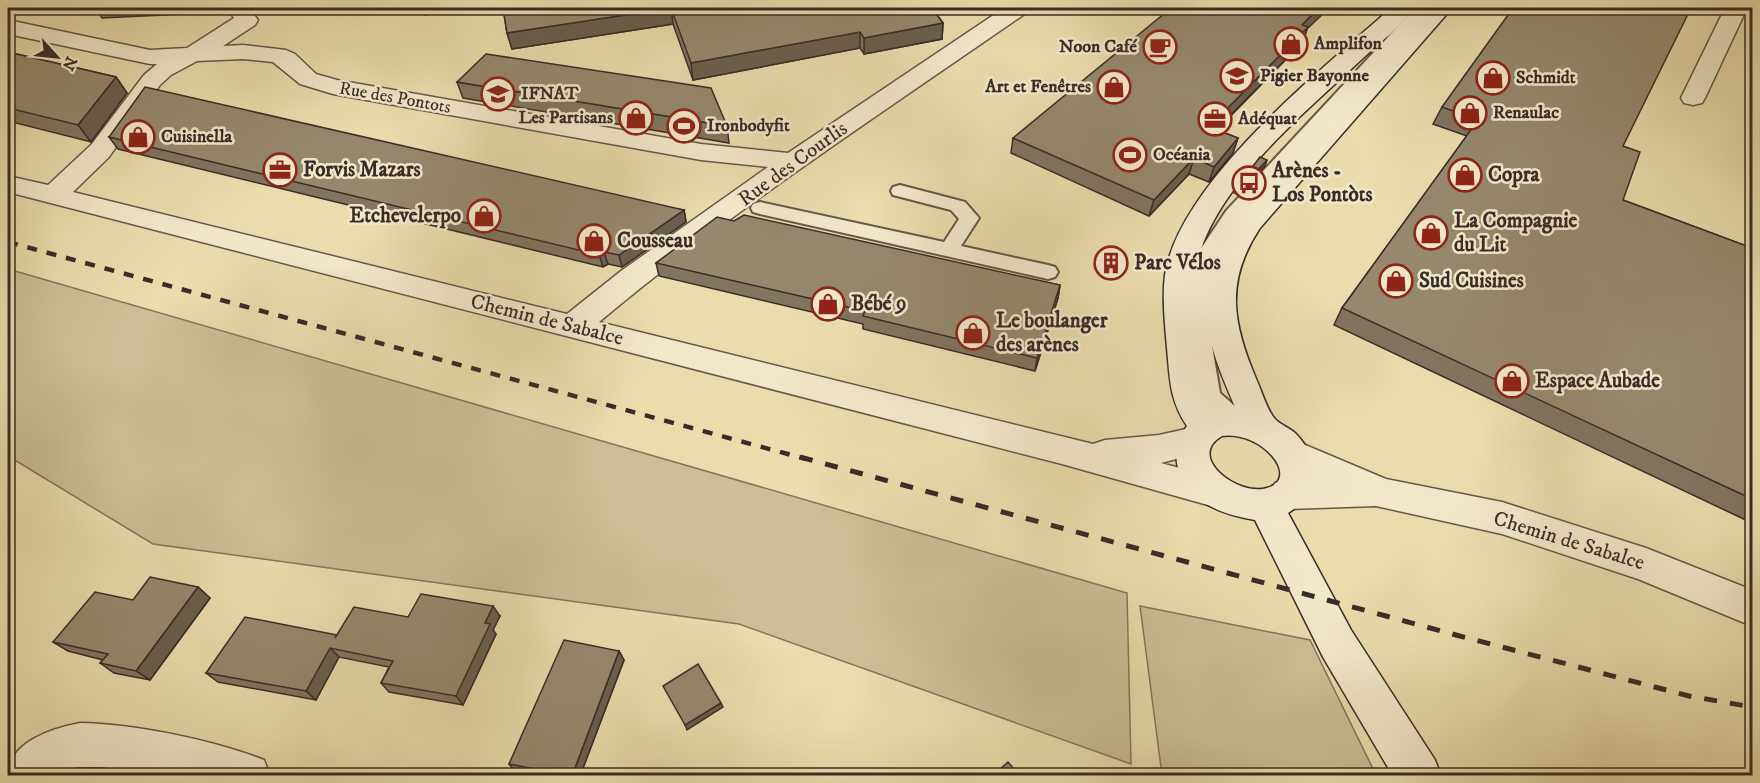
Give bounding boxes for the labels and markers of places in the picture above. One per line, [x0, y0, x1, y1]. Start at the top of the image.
shop icon: Amplifon [1273, 26, 1309, 62]
cafe icon: Noon Café [1142, 29, 1178, 65]
place label: Amplifon [1313, 33, 1382, 55]
place label: Noon Café [1059, 36, 1138, 58]
school or university icon: Pigier Bayonne [1219, 58, 1255, 94]
shop icon: Schmidt [1475, 60, 1511, 96]
place label: Pigier Bayonne [1260, 65, 1369, 87]
place label: Schmidt [1516, 67, 1576, 89]
shop icon: Art et Fenêtres [1096, 69, 1132, 105]
school or university icon: IFNAT [480, 76, 516, 112]
place label: Art et Fenêtres [984, 76, 1091, 98]
place label: IFNAT [521, 83, 579, 105]
shop icon: Renaulac [1452, 95, 1488, 131]
shop icon: Les Partisans [618, 100, 654, 136]
office icon: Adéquat [1197, 101, 1233, 137]
place label: Renaulac [1493, 102, 1559, 124]
place label: Les Partisans [518, 107, 613, 129]
sports icon: Ironbodyfit [666, 108, 702, 144]
place label: Adéquat [1237, 108, 1297, 130]
place label: Ironbodyfit [707, 115, 790, 137]
shop icon: Cuisinella [120, 119, 156, 155]
place label: Cuisinella [161, 126, 233, 148]
sports icon: Océania [1112, 137, 1148, 173]
place label: Océania [1153, 144, 1211, 166]
office icon: Forvis Mazars [262, 152, 298, 188]
place label: Forvis Mazars [303, 157, 421, 183]
shop icon: Copra [1447, 157, 1483, 193]
place label: Arènes - Los Pontòts [1271, 158, 1372, 208]
place label: Copra [1488, 162, 1540, 188]
bus stop icon: Arènes - Los Pontòts [1231, 165, 1267, 201]
shop icon: Etchevelerpo [466, 198, 502, 234]
place label: Etchevelerpo [349, 203, 461, 229]
place label: La Compagnie du Lit [1454, 208, 1578, 258]
shop icon: La Compagnie du Lit [1413, 215, 1449, 251]
shop icon: Cousseau [576, 223, 612, 259]
place label: Cousseau [617, 228, 693, 254]
building icon: Parc Vélos [1093, 245, 1129, 281]
place label: Parc Vélos [1134, 250, 1221, 276]
shop icon: Sud Cuisines [1378, 263, 1414, 299]
place label: Sud Cuisines [1419, 268, 1524, 294]
shop icon: Bébé 9 [810, 286, 846, 322]
place label: Bébé 9 [851, 291, 907, 317]
place label: Le boulanger des arènes [996, 308, 1109, 358]
shop icon: Le boulanger des arènes [955, 315, 991, 351]
shop icon: Espace Aubade [1494, 363, 1530, 399]
place label: Espace Aubade [1535, 368, 1660, 394]

